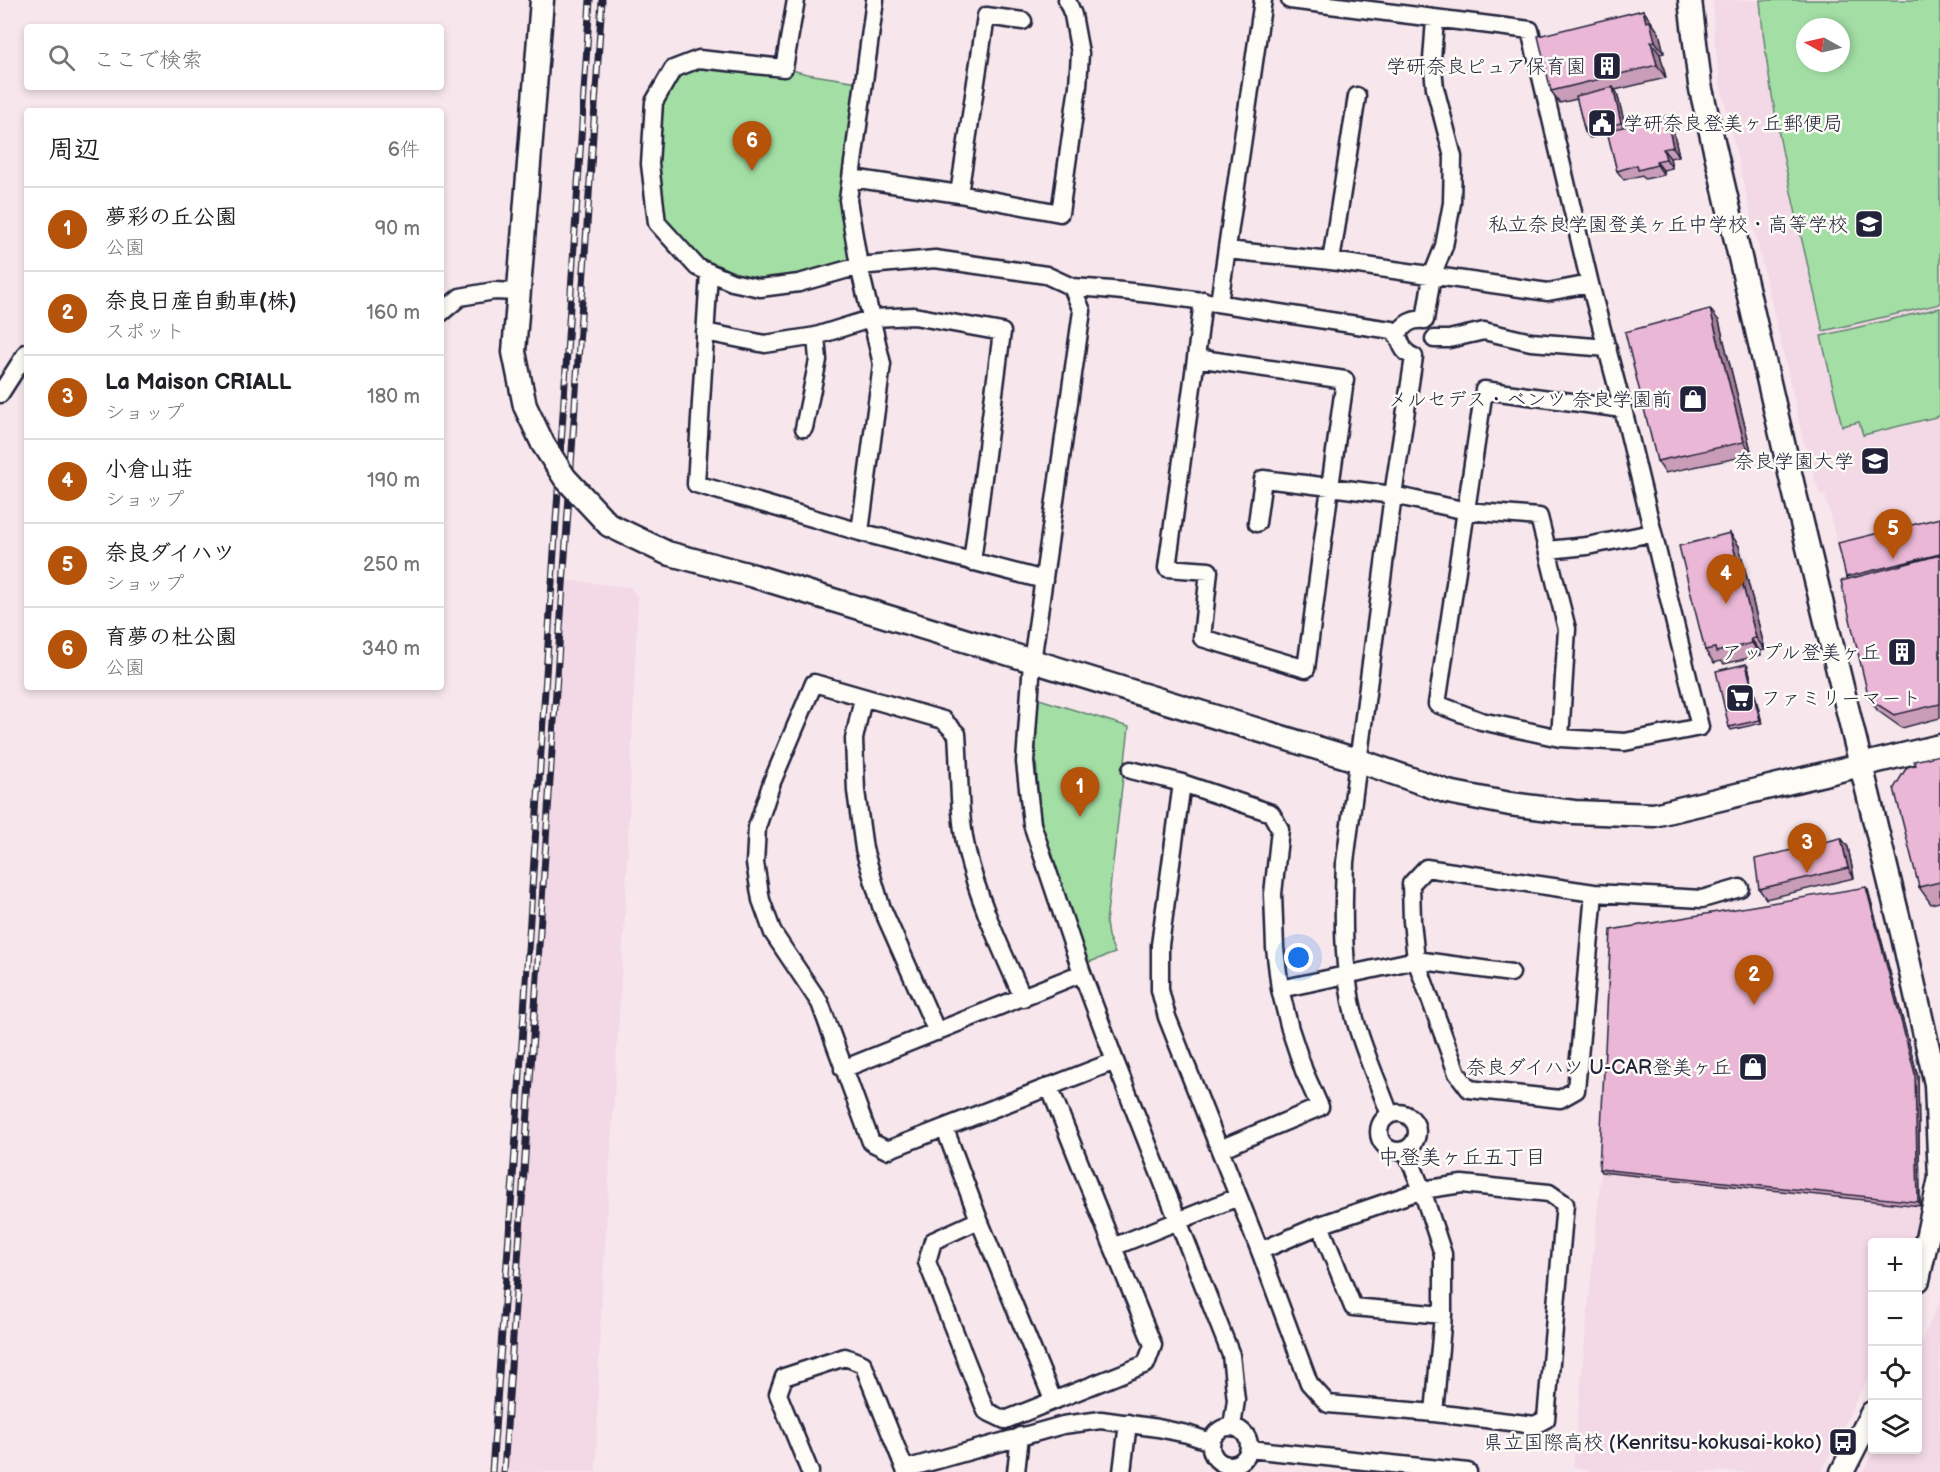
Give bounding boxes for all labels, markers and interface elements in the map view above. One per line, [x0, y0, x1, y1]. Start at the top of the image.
north arrow [1796, 18, 1850, 72]
search box [24, 24, 444, 90]
icon: search [45, 41, 78, 74]
text: ここで検索 [93, 47, 203, 74]
building icon: 学研奈良ピュア保育園 [1591, 50, 1623, 82]
place label: 学研奈良ピュア保育園 [1386, 55, 1586, 79]
public building icon: 学研奈良登美ヶ丘郵便局 [1586, 107, 1618, 139]
place label: 学研奈良登美ヶ丘郵便局 [1623, 112, 1843, 136]
pin: 6 [732, 122, 771, 171]
text: 周辺 [48, 135, 100, 166]
text: 6件 [388, 138, 420, 162]
text: 夢彩の丘公園 [105, 204, 237, 231]
school or university icon: 私立奈良学園登美ヶ丘中学校・高等学校 [1853, 208, 1885, 240]
place label: 私立奈良学園登美ヶ丘中学校・高等学校 [1488, 213, 1848, 237]
text: 1 [63, 217, 72, 241]
text: 90 m [375, 217, 420, 241]
text: 公園 [105, 236, 145, 260]
text: 奈良日産自動車(株) [105, 288, 297, 315]
text: 2 [62, 301, 73, 325]
text: 160 m [366, 301, 420, 325]
text: スポット [105, 320, 185, 344]
text: La Maison CRIALL [105, 369, 291, 396]
shop icon: メルセデス・ベンツ 奈良学園前 [1677, 383, 1709, 415]
text: 3 [62, 385, 73, 409]
text: 180 m [367, 385, 420, 409]
place label: メルセデス・ベンツ 奈良学園前 [1387, 388, 1672, 412]
text: ショップ [105, 401, 184, 425]
school or university icon: 奈良学園大学 [1859, 445, 1891, 477]
place label: 奈良学園大学 [1734, 450, 1854, 474]
text: 小倉山荘 [105, 456, 193, 483]
text: 4 [62, 469, 73, 493]
text: 190 m [367, 469, 420, 493]
text: ショップ [105, 488, 184, 512]
pin: 5 [1874, 510, 1912, 559]
text: 奈良ダイハツ [105, 540, 235, 567]
text: 5 [62, 553, 73, 577]
text: 250 m [363, 553, 420, 577]
pin: 4 [1706, 554, 1746, 604]
text: ショップ [105, 572, 184, 596]
text: 育夢の杜公園 [105, 624, 237, 651]
building icon: アップル登美ヶ丘 [1886, 636, 1918, 668]
text: 6 [61, 637, 74, 661]
text: 340 m [362, 637, 420, 661]
place label: アップル登美ヶ丘 [1722, 641, 1881, 665]
text: 公園 [105, 656, 145, 680]
supermarket icon: ファミリーマート [1724, 682, 1756, 714]
place label: ファミリーマート [1761, 687, 1921, 711]
pin: 1 [1060, 768, 1100, 817]
pin: 3 [1788, 824, 1826, 873]
your location [1284, 943, 1313, 972]
pin: 2 [1734, 956, 1774, 1005]
shop icon: 奈良ダイハツ U-CAR登美ヶ丘 [1737, 1051, 1769, 1083]
place label: 奈良ダイハツ U-CAR登美ヶ丘 [1466, 1056, 1732, 1080]
district label: 中登美ヶ丘五丁目 [1378, 1145, 1546, 1170]
map controls [1868, 1238, 1922, 1454]
button: + [1868, 1238, 1922, 1292]
button: − [1868, 1292, 1922, 1346]
button: locate [1868, 1346, 1922, 1400]
button: layers [1868, 1400, 1922, 1454]
bus stop icon: 県立国際高校 (Kenritsu-kokusai-koko) [1827, 1426, 1859, 1458]
place label: 県立国際高校 (Kenritsu-kokusai-koko) [1483, 1431, 1822, 1455]

